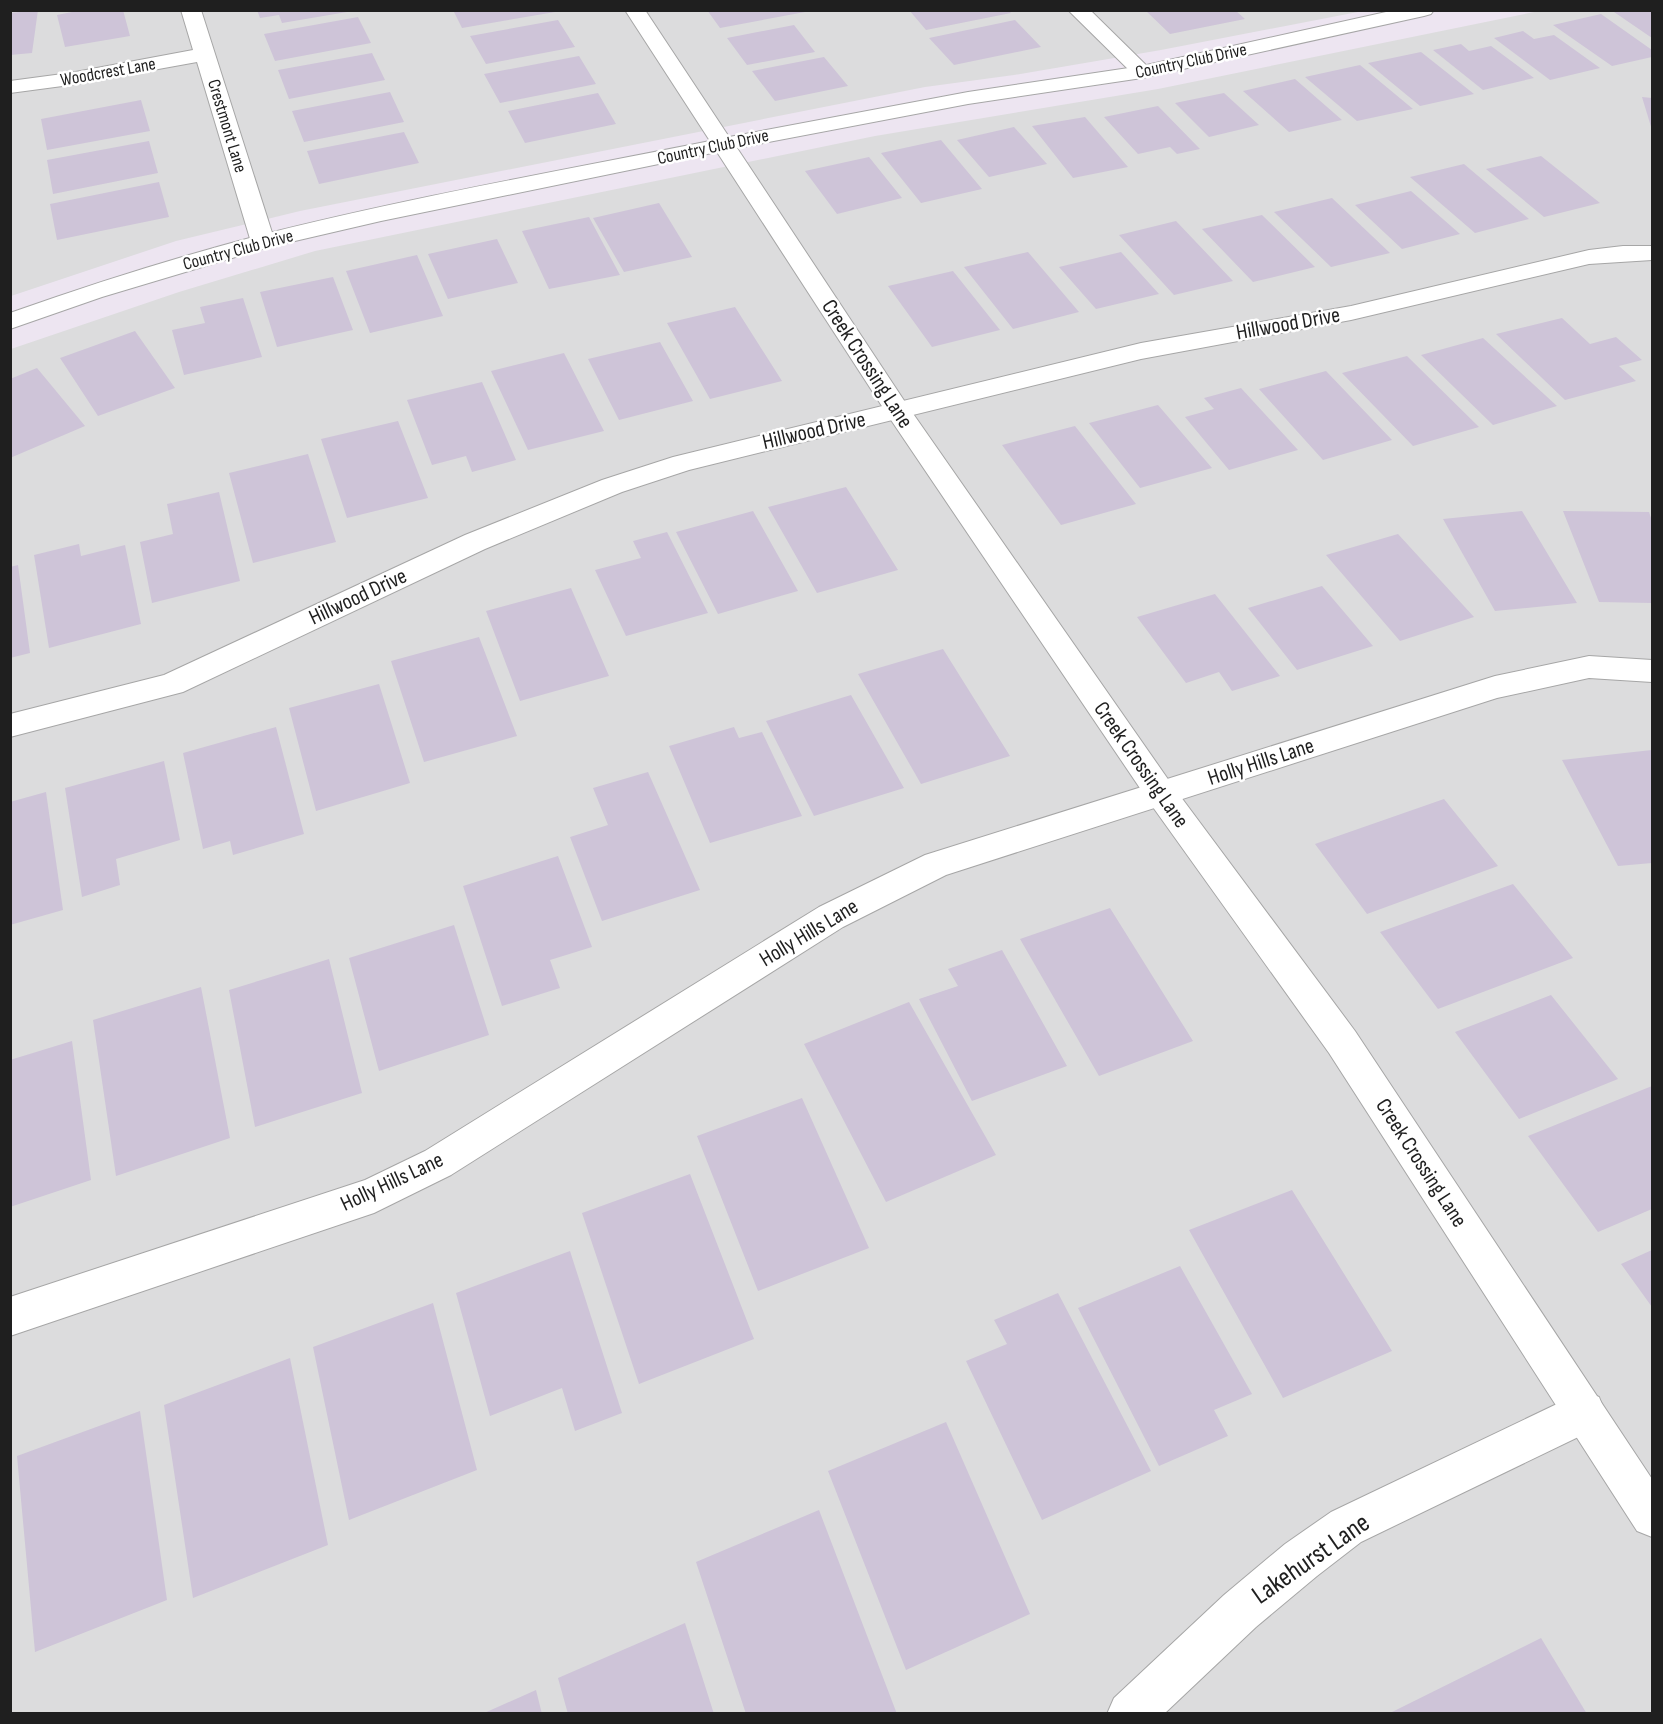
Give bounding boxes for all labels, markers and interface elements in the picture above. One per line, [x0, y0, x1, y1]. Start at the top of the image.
street label: Country Club Drive [1133, 39, 1249, 83]
street label: Woodcrest Lane [59, 53, 157, 91]
street label: Crestmont Lane [203, 77, 251, 175]
street label: Country Club Drive [655, 125, 771, 169]
street label: Country Club Drive [181, 225, 295, 275]
street label: Creek Crossing Lane [815, 295, 919, 433]
street label: Hillwood Drive [1234, 302, 1342, 346]
street label: Hillwood Drive [760, 406, 868, 456]
street label: Hillwood Drive [305, 563, 411, 631]
street label: Creek Crossing Lane [1087, 697, 1195, 833]
street label: Holly Hills Lane [1204, 732, 1318, 792]
street label: Holly Hills Lane [755, 893, 863, 973]
street label: Creek Crossing Lane [1369, 1094, 1473, 1232]
street label: Holly Hills Lane [336, 1146, 448, 1218]
street label: Lakehurst Lane [1246, 1507, 1376, 1611]

